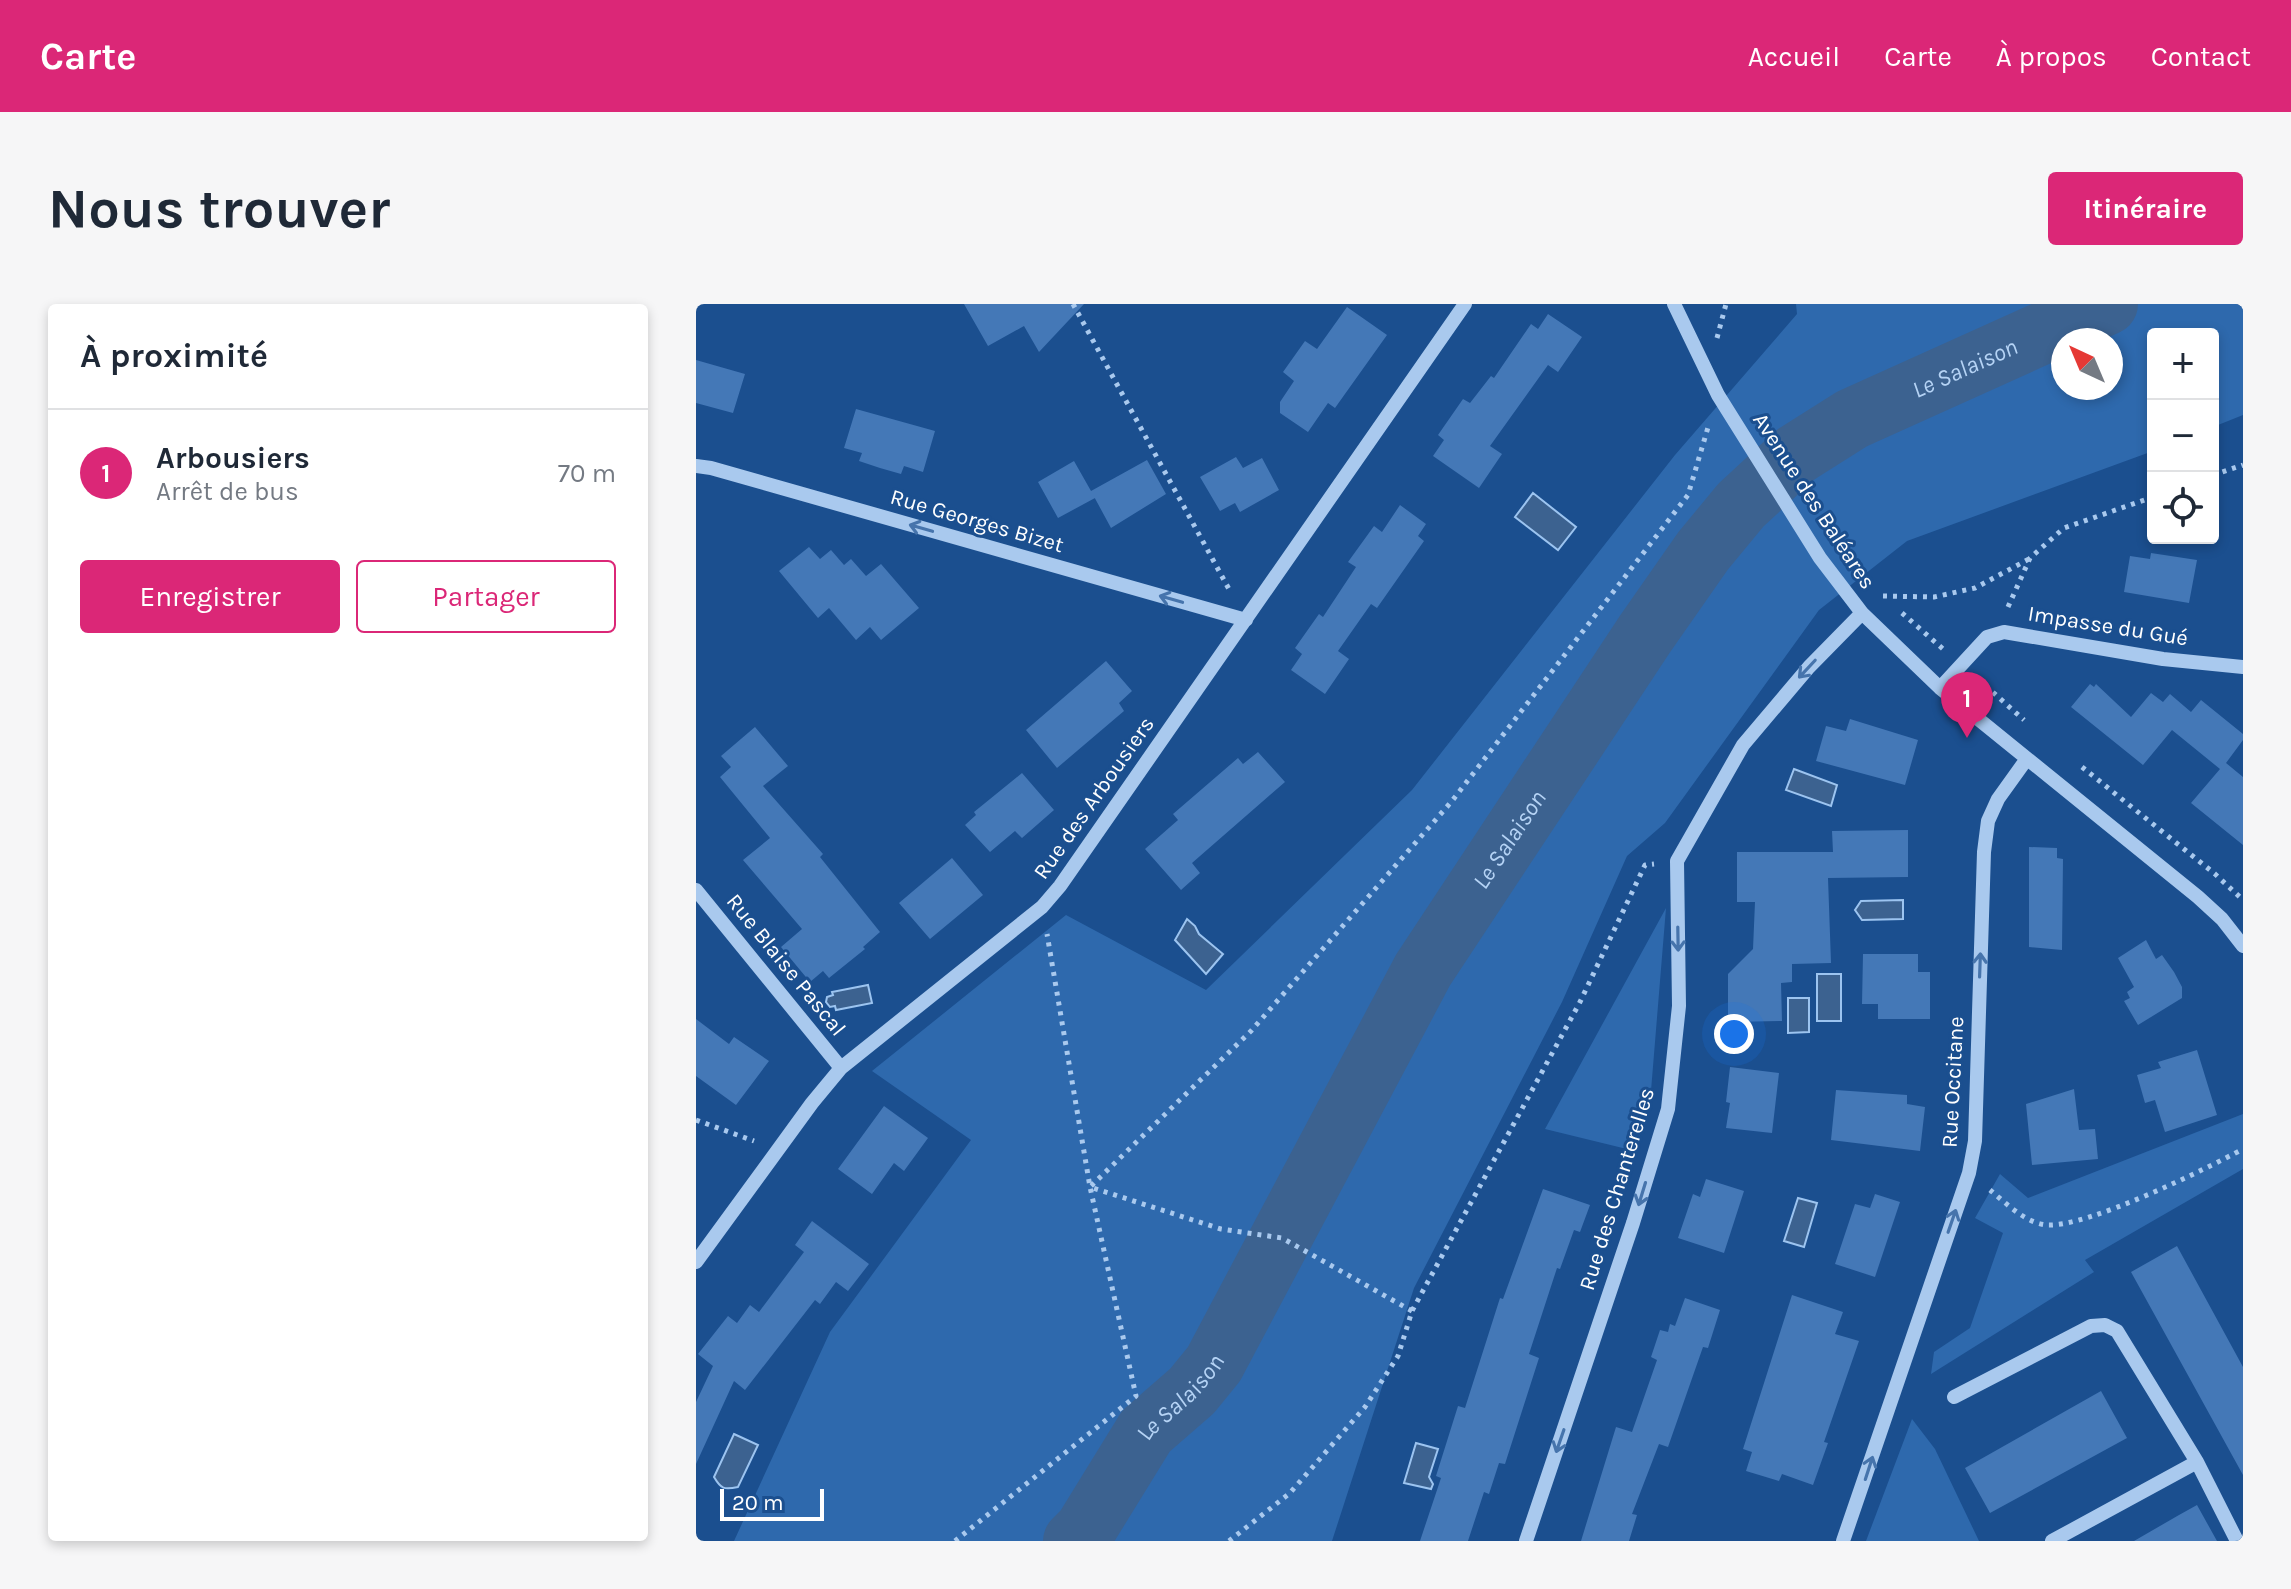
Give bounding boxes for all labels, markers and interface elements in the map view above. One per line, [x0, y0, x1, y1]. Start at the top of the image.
text: Carte [40, 34, 136, 79]
text: Accueil [1748, 40, 1840, 73]
text: Carte [1884, 40, 1952, 73]
text: À propos [1996, 40, 2107, 73]
text: Contact [2151, 40, 2251, 73]
button: Itinéraire [2048, 172, 2243, 245]
text: Nous trouver [48, 176, 390, 241]
north arrow [2051, 328, 2123, 400]
map controls [2147, 328, 2219, 544]
button: + [2147, 328, 2219, 400]
water label: Le Salaison [1908, 332, 2022, 404]
text: À proximité [80, 336, 268, 376]
button: − [2147, 400, 2219, 472]
street label: Avenue des Baléares [1747, 408, 1881, 594]
text: Arbousiers [156, 440, 310, 476]
text: 1 [101, 458, 111, 489]
text: 70 m [558, 458, 616, 489]
button: locate [2147, 472, 2219, 544]
text: Arrêt de bus [156, 476, 299, 507]
street label: Rue Georges Bizet [887, 484, 1067, 558]
one-way arrow [908, 519, 934, 534]
button: Enregistrer [80, 560, 340, 633]
button: Partager [356, 560, 616, 633]
one-way arrow [1158, 591, 1184, 606]
street label: Impasse du Gué [2026, 601, 2190, 651]
one-way arrow [1798, 659, 1817, 679]
pin: 1 [1941, 672, 1993, 738]
street label: Rue des Arbousiers [1028, 712, 1160, 884]
water label: Le Salaison [1467, 785, 1552, 894]
street label: Rue Blaise Pascal [721, 889, 851, 1041]
one-way arrow [1670, 925, 1686, 952]
one-way arrow [1973, 952, 1988, 979]
your location [1714, 1014, 1754, 1054]
street label: Rue Occitane [1937, 1016, 1969, 1148]
street label: Rue des Chanterelles [1574, 1085, 1660, 1293]
one-way arrow [1634, 1181, 1649, 1207]
one-way arrow [1946, 1209, 1960, 1234]
water label: Le Salaison [1130, 1350, 1230, 1445]
one-way arrow [1551, 1428, 1566, 1453]
one-way arrow [1862, 1455, 1877, 1481]
scale bar [720, 1485, 824, 1521]
text: 20 m [732, 1490, 784, 1516]

